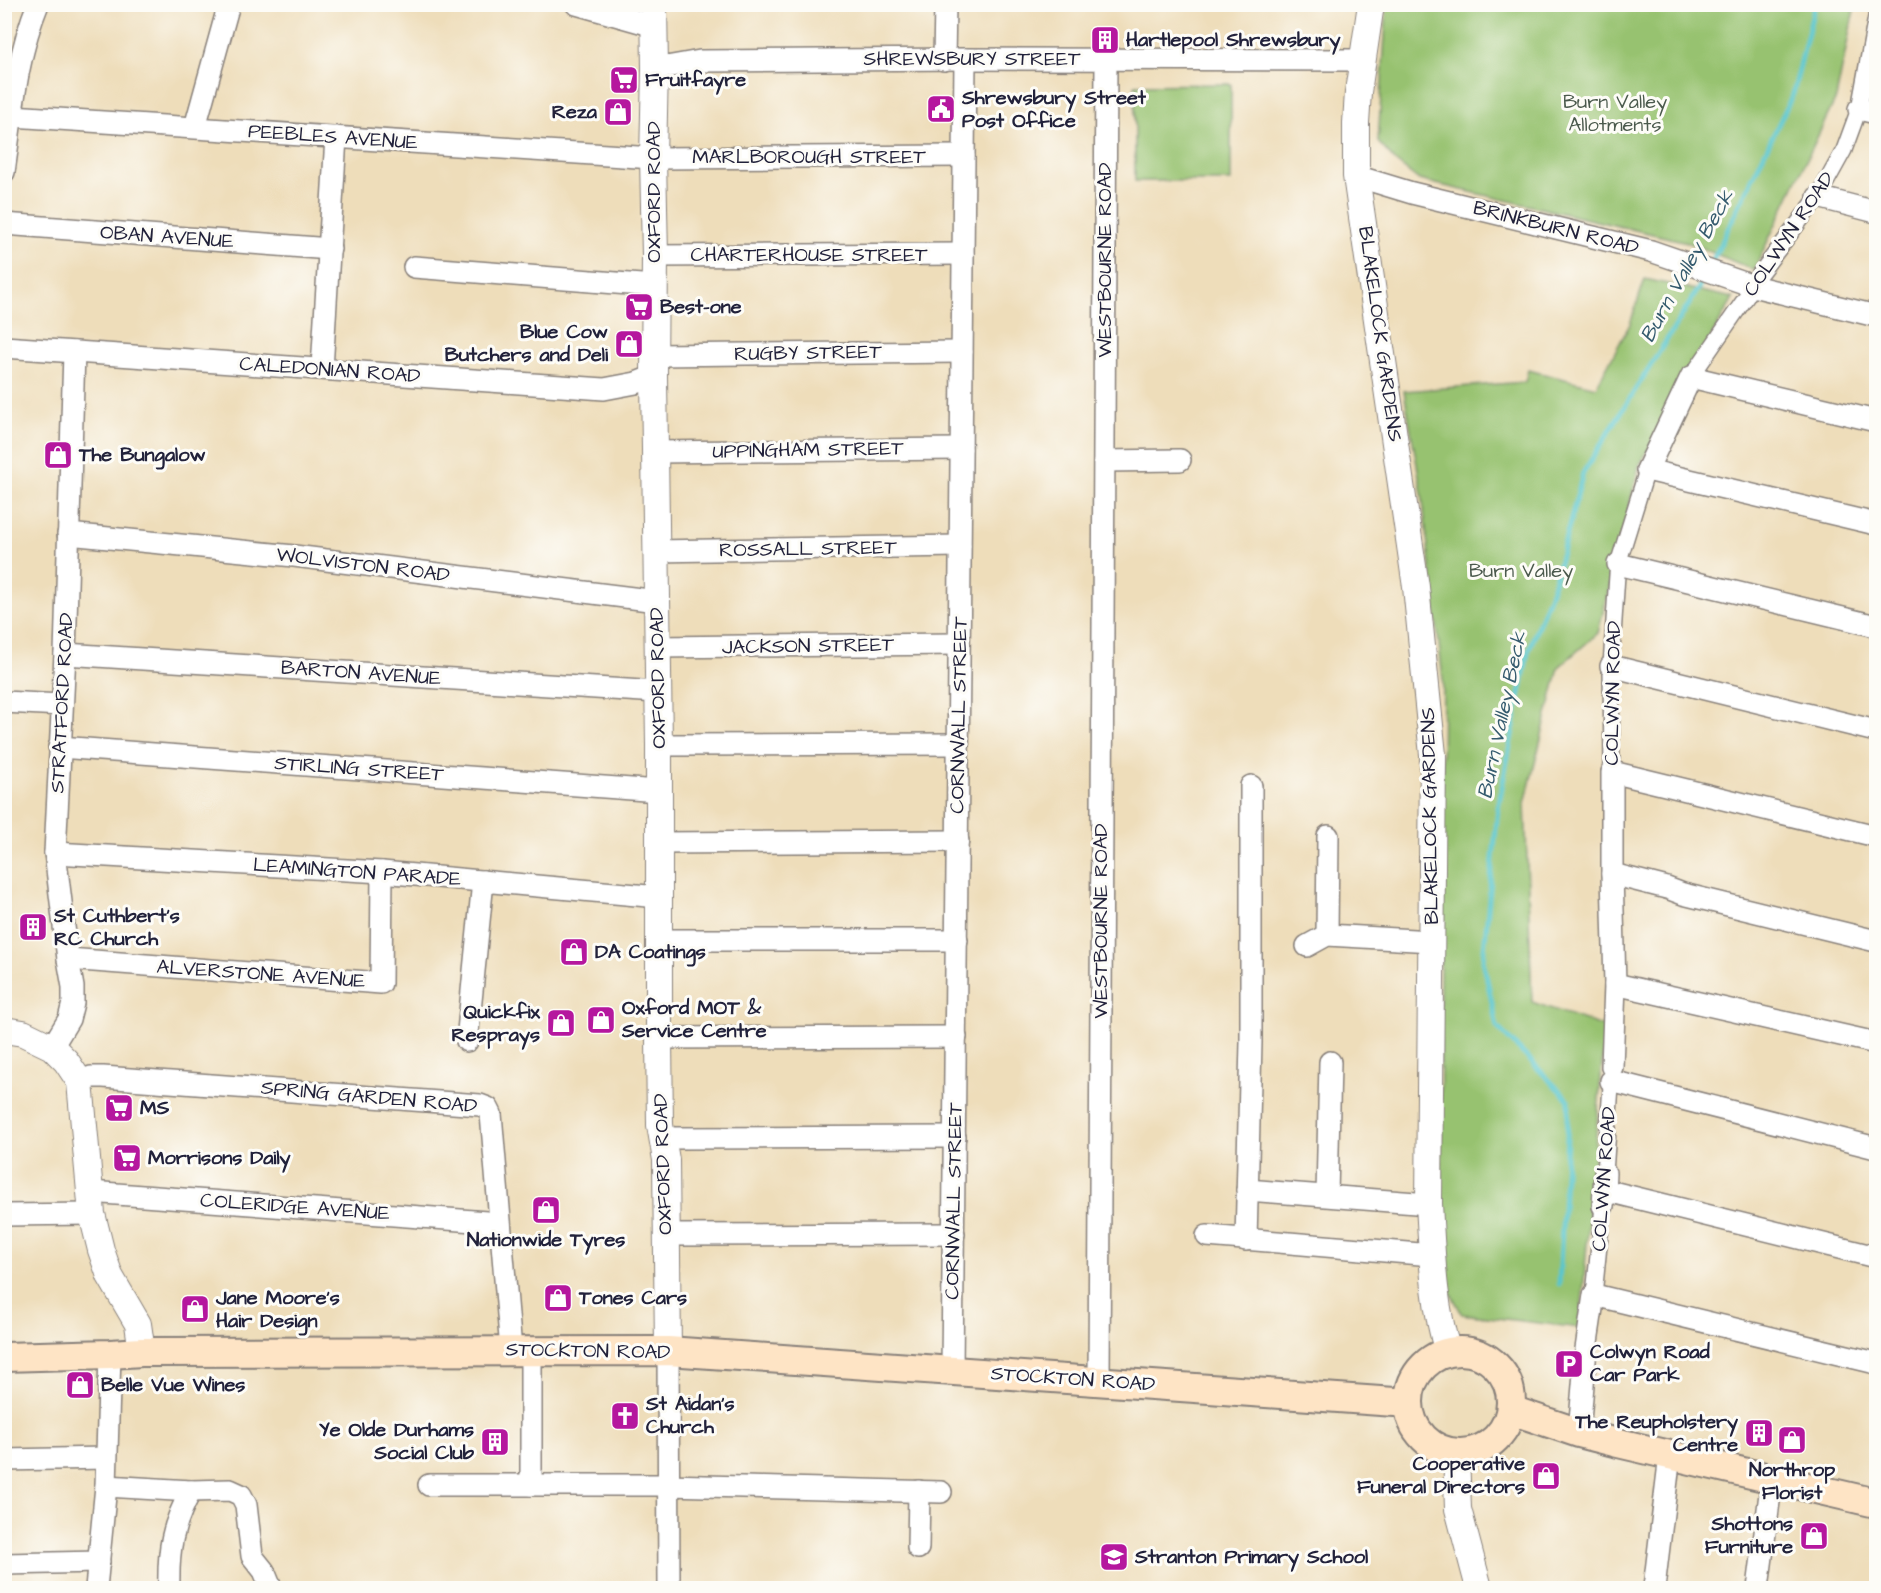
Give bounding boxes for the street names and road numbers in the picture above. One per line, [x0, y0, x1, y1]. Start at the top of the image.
street label: SHREWSBURY STREET [864, 45, 1081, 73]
street label: PEEBLES AVENUE [247, 117, 419, 157]
street label: OXFORD ROAD [640, 121, 668, 263]
street label: MARLBOROUGH STREET [692, 143, 926, 171]
street label: WESTBOURNE ROAD [1091, 163, 1119, 357]
street label: COLWYN ROAD [1737, 166, 1841, 302]
street label: BRINKBURN ROAD [1470, 194, 1642, 262]
street label: OBAN AVENUE [99, 218, 235, 256]
street label: BLAKELOCK GARDENS [1351, 224, 1409, 444]
street label: CHARTERHOUSE STREET [690, 241, 928, 269]
street label: RUGBY STREET [734, 338, 883, 368]
street label: CALEDONIAN ROAD [239, 350, 421, 390]
street label: UPPINGHAM STREET [712, 434, 904, 466]
street label: ROSSALL STREET [719, 533, 898, 565]
street label: WOLVISTON ROAD [275, 540, 451, 590]
street label: OXFORD ROAD [643, 607, 673, 749]
street label: STRATFORD ROAD [43, 612, 81, 794]
street label: CORNWALL STREET [943, 616, 975, 814]
street label: COLWYN ROAD [1598, 620, 1628, 766]
street label: JACKSON STREET [722, 630, 895, 662]
street label: BARTON AVENUE [280, 653, 442, 693]
street label: BLAKELOCK GARDENS [1414, 707, 1446, 925]
street label: STIRLING STREET [273, 749, 445, 789]
street label: WESTBOURNE ROAD [1087, 824, 1115, 1018]
street label: LEAMINGTON PARADE [252, 851, 462, 893]
street label: ALVERSTONE AVENUE [156, 953, 366, 995]
street label: SPRING GARDEN ROAD [260, 1074, 478, 1120]
street label: OXFORD ROAD [647, 1093, 679, 1235]
street label: CORNWALL STREET [938, 1102, 970, 1300]
street label: COLWYN ROAD [1585, 1106, 1623, 1252]
street label: COLERIDGE AVENUE [199, 1186, 391, 1228]
street label: STOCKTON ROAD [505, 1336, 671, 1366]
street label: STOCKTON ROAD [990, 1359, 1156, 1399]

